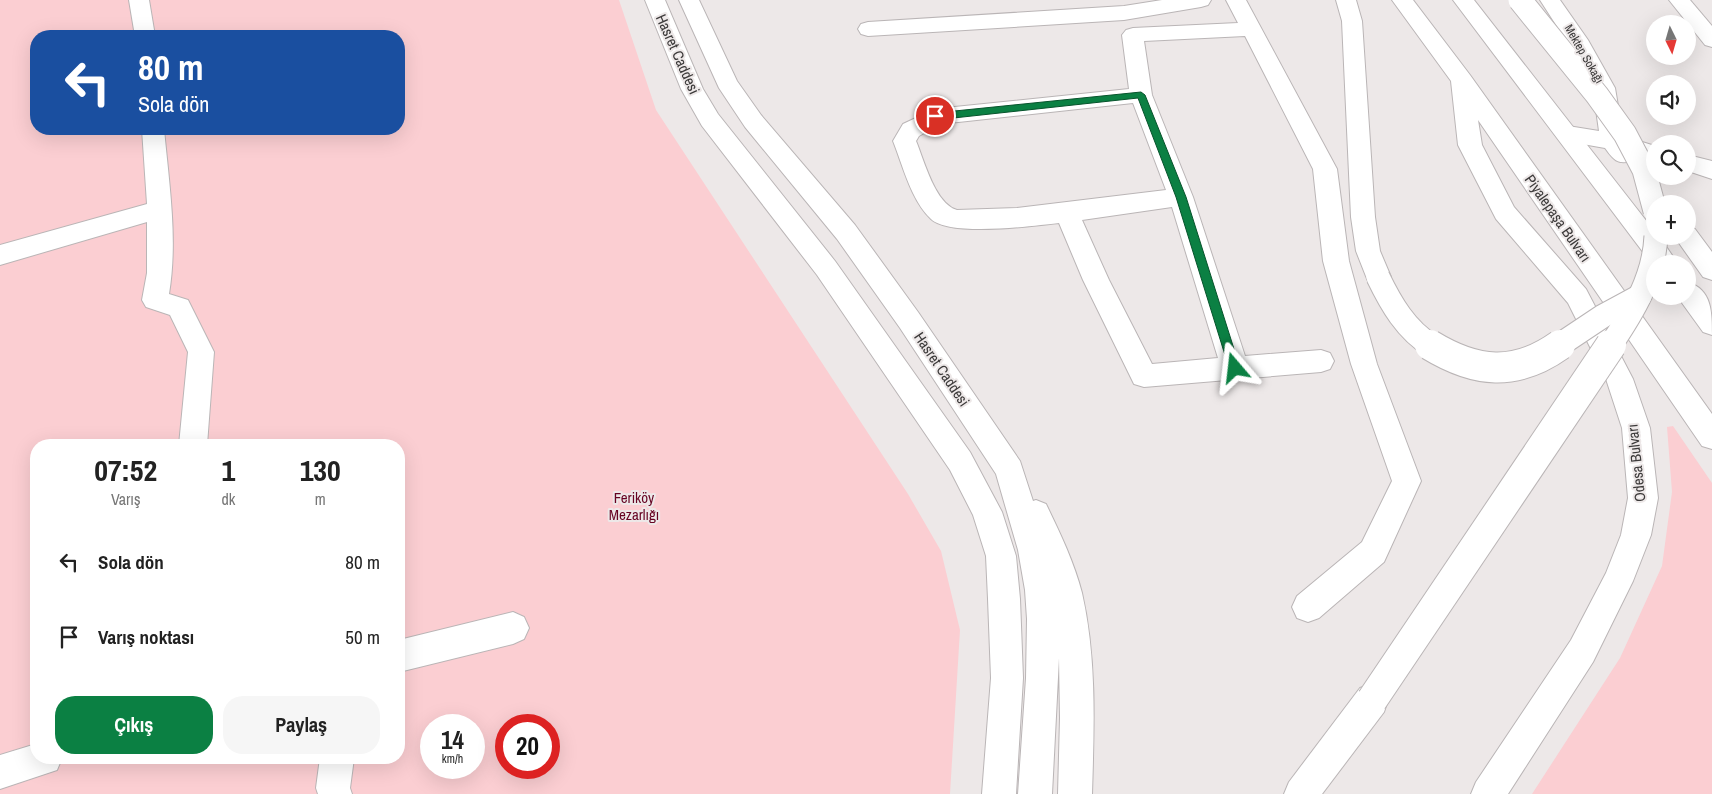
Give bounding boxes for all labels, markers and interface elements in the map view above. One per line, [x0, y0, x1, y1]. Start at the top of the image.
street label: Hasret Caddesi [651, 11, 705, 97]
north arrow [1646, 15, 1696, 65]
map controls [1646, 15, 1696, 305]
street label: Mektep Sokağı [1561, 22, 1607, 86]
text: 80 m [138, 44, 203, 91]
icon: left [55, 50, 120, 115]
button: sound [1646, 75, 1696, 125]
text: Sola dön [138, 89, 209, 119]
pin [914, 95, 956, 137]
icon: arrive [921, 102, 949, 130]
button: search [1646, 135, 1696, 185]
street label: Piyalepaşa Bulvarı [1520, 170, 1596, 266]
button: + [1646, 195, 1696, 245]
button: − [1646, 255, 1696, 305]
street label: Hasret Caddesi [909, 328, 975, 410]
position arrow [1208, 341, 1260, 393]
street label: Odesa Bulvarı [1621, 423, 1651, 503]
text: 07:52 [94, 450, 157, 490]
text: 1 [222, 450, 235, 490]
text: 130 [300, 450, 341, 490]
park label: Feriköy Mezarlığı [609, 487, 659, 525]
text: Varış [111, 488, 141, 510]
text: dk [221, 488, 235, 510]
text: m [315, 488, 326, 510]
icon: left [55, 548, 83, 576]
text: Sola dön [98, 549, 164, 575]
text: 80 m [345, 549, 380, 575]
icon: arrive [55, 623, 83, 651]
text: Varış noktası [98, 624, 194, 650]
text: 50 m [345, 624, 380, 650]
button: Çıkış [55, 696, 213, 754]
button: Paylaş [223, 696, 380, 754]
speed limit sign: 20 [495, 714, 560, 779]
text: 14 [441, 723, 464, 757]
text: km/h [442, 751, 463, 767]

